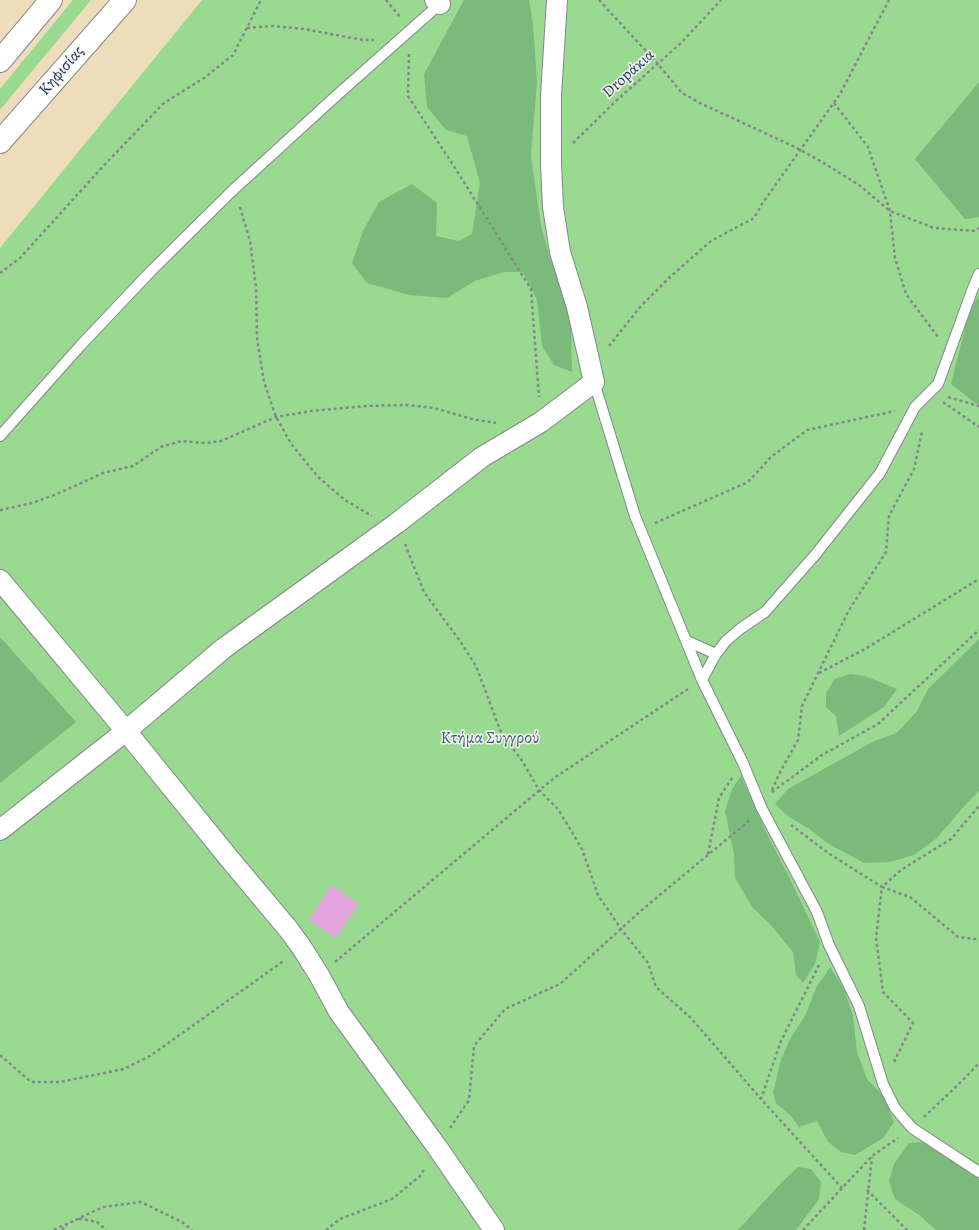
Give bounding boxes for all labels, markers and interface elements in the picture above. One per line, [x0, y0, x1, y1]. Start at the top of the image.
street label: Κηφισίας [35, 42, 89, 100]
street label: Dropάκια [599, 46, 659, 102]
park label: Κτήμα Συγγρού [441, 729, 539, 749]

